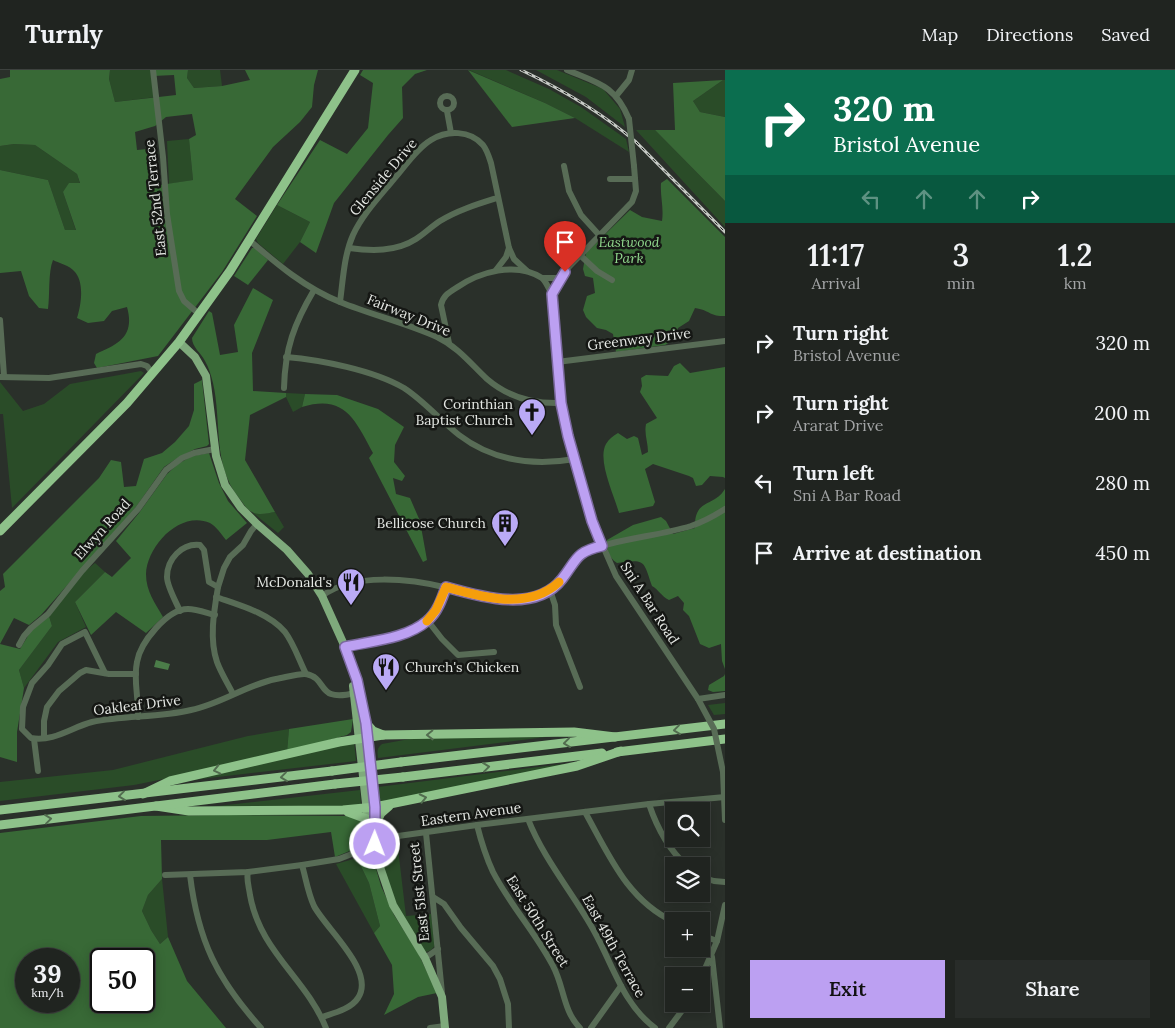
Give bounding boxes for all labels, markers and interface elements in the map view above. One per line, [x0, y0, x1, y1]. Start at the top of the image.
text: Turnly [25, 19, 103, 50]
text: Map [922, 23, 958, 46]
text: Directions [986, 23, 1073, 46]
text: Saved [1101, 23, 1150, 46]
text: 320 m [833, 86, 935, 131]
icon: right [750, 90, 815, 155]
text: Bristol Avenue [833, 130, 980, 158]
street label: Glenside Drive [345, 134, 421, 219]
street label: East 52nd Terrace [140, 138, 170, 257]
icon: left [857, 185, 885, 213]
icon: ahead [910, 185, 938, 213]
icon: ahead [963, 185, 991, 213]
icon: right [1016, 185, 1044, 213]
pin [544, 221, 586, 272]
icon: arrive [551, 228, 579, 256]
park label: Eastwood Park [599, 233, 660, 267]
text: 11:17 [807, 236, 864, 274]
text: 3 [953, 236, 969, 274]
text: 1.2 [1058, 236, 1093, 274]
text: Arrival [811, 273, 860, 293]
text: min [947, 273, 975, 293]
text: km [1064, 273, 1087, 293]
street label: Fairway Drive [365, 290, 454, 340]
text: Turn right [793, 321, 889, 345]
street label: Greenway Drive [586, 324, 692, 354]
icon: right [750, 329, 778, 357]
text: 320 m [1095, 331, 1150, 355]
text: Bristol Avenue [793, 345, 900, 365]
text: Turn right [793, 391, 889, 415]
place label: Corinthian Baptist Church [415, 395, 513, 429]
church icon: Corinthian Baptist Church [517, 397, 547, 436]
icon: right [750, 399, 778, 427]
text: 200 m [1094, 401, 1150, 425]
text: Ararat Drive [793, 415, 883, 435]
text: Turn left [793, 461, 874, 485]
icon: left [750, 469, 778, 497]
text: 280 m [1095, 471, 1150, 495]
text: Sni A Bar Road [793, 485, 901, 505]
street label: Elwyn Road [70, 495, 134, 563]
building icon: Bellicose Church [490, 508, 520, 547]
place label: Bellicose Church [377, 514, 486, 532]
icon: arrive [750, 539, 778, 567]
text: Arrive at destination [793, 541, 982, 565]
text: 450 m [1096, 541, 1150, 565]
street label: Sni A Bar Road [617, 558, 683, 648]
restaurant icon: McDonald's [336, 567, 366, 606]
place label: McDonald's [256, 573, 332, 591]
restaurant icon: Church's Chicken [371, 652, 401, 691]
place label: Church's Chicken [405, 658, 520, 676]
street label: Oakleaf Drive [92, 691, 182, 719]
one-way arrow [672, 724, 680, 735]
one-way arrow [426, 729, 434, 740]
one-way arrow [562, 737, 571, 747]
one-way arrow [483, 762, 491, 773]
one-way arrow [213, 764, 222, 775]
one-way arrow [280, 771, 288, 782]
one-way arrow [118, 790, 126, 801]
one-way arrow [418, 793, 427, 804]
street label: Eastern Avenue [420, 798, 523, 830]
map controls [665, 802, 710, 1012]
button: search [665, 802, 710, 847]
one-way arrow [45, 814, 53, 825]
position arrow [348, 817, 400, 869]
street label: East 51st Street [405, 841, 433, 942]
button: layers [665, 857, 710, 902]
street label: East 50th Street [503, 872, 574, 971]
street label: East 49th Terrace [578, 891, 650, 1001]
button: + [665, 912, 710, 957]
speed limit sign: 50 [90, 948, 155, 1013]
text: 39 [33, 958, 62, 990]
button: Exit [750, 960, 945, 1018]
button: Share [955, 960, 1150, 1018]
button: − [665, 967, 710, 1012]
text: km/h [31, 985, 64, 1000]

